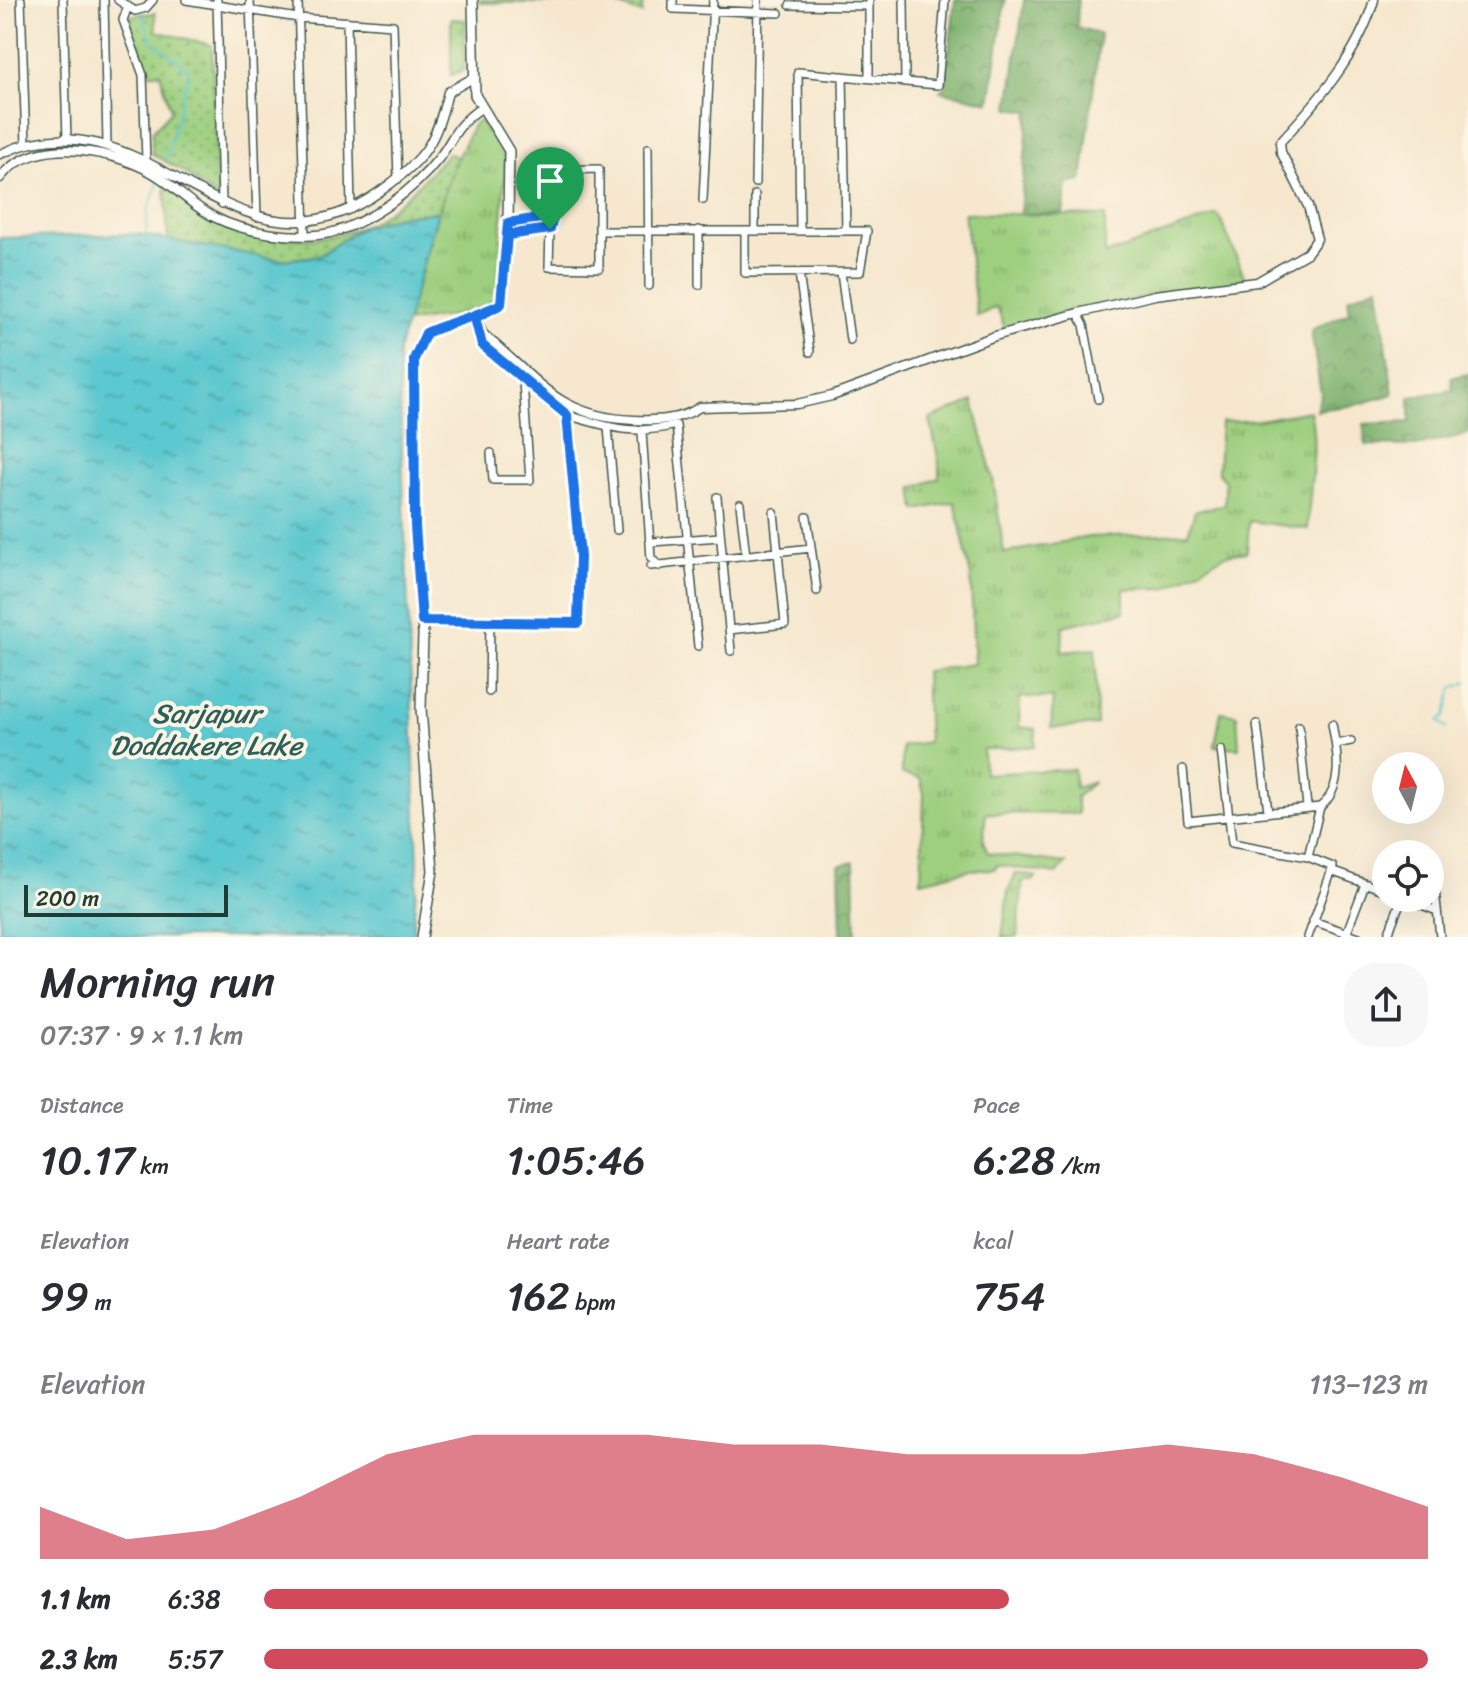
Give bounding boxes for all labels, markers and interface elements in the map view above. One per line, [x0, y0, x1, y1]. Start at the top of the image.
pin [516, 147, 584, 229]
icon: arrive [528, 159, 572, 203]
water label: Sarjapur Doddakere Lake [110, 689, 304, 770]
north arrow [1372, 752, 1444, 824]
map controls [1372, 752, 1444, 912]
button: locate [1372, 840, 1444, 912]
text: 200 m [36, 879, 99, 918]
scale bar [24, 881, 228, 917]
text: Morning run [40, 943, 275, 1021]
button: share [1344, 963, 1428, 1047]
text: 07:37 · 9 × 1.1 km [40, 1012, 243, 1058]
text: Distance [40, 1086, 124, 1125]
text: Time [507, 1086, 553, 1125]
text: Pace [973, 1086, 1020, 1125]
text: 10.17 [40, 1125, 135, 1196]
text: 1:05:46 [507, 1125, 645, 1196]
text: 6:28 [973, 1125, 1055, 1196]
text: km [135, 1147, 169, 1186]
text: /km [1055, 1147, 1101, 1186]
text: Elevation [40, 1222, 129, 1261]
text: Heart rate [507, 1222, 610, 1261]
text: kcal [973, 1222, 1013, 1261]
text: 99 [40, 1261, 89, 1332]
text: 162 [507, 1261, 570, 1332]
text: 754 [973, 1261, 1046, 1332]
text: m [89, 1283, 112, 1322]
text: bpm [570, 1283, 616, 1322]
text: Elevation [40, 1361, 145, 1407]
text: 113–123 m [1310, 1361, 1428, 1407]
text: 1.1 km [40, 1576, 111, 1622]
text: 6:38 [168, 1576, 221, 1622]
text: 2.3 km [40, 1636, 118, 1682]
text: 5:57 [168, 1636, 222, 1682]

